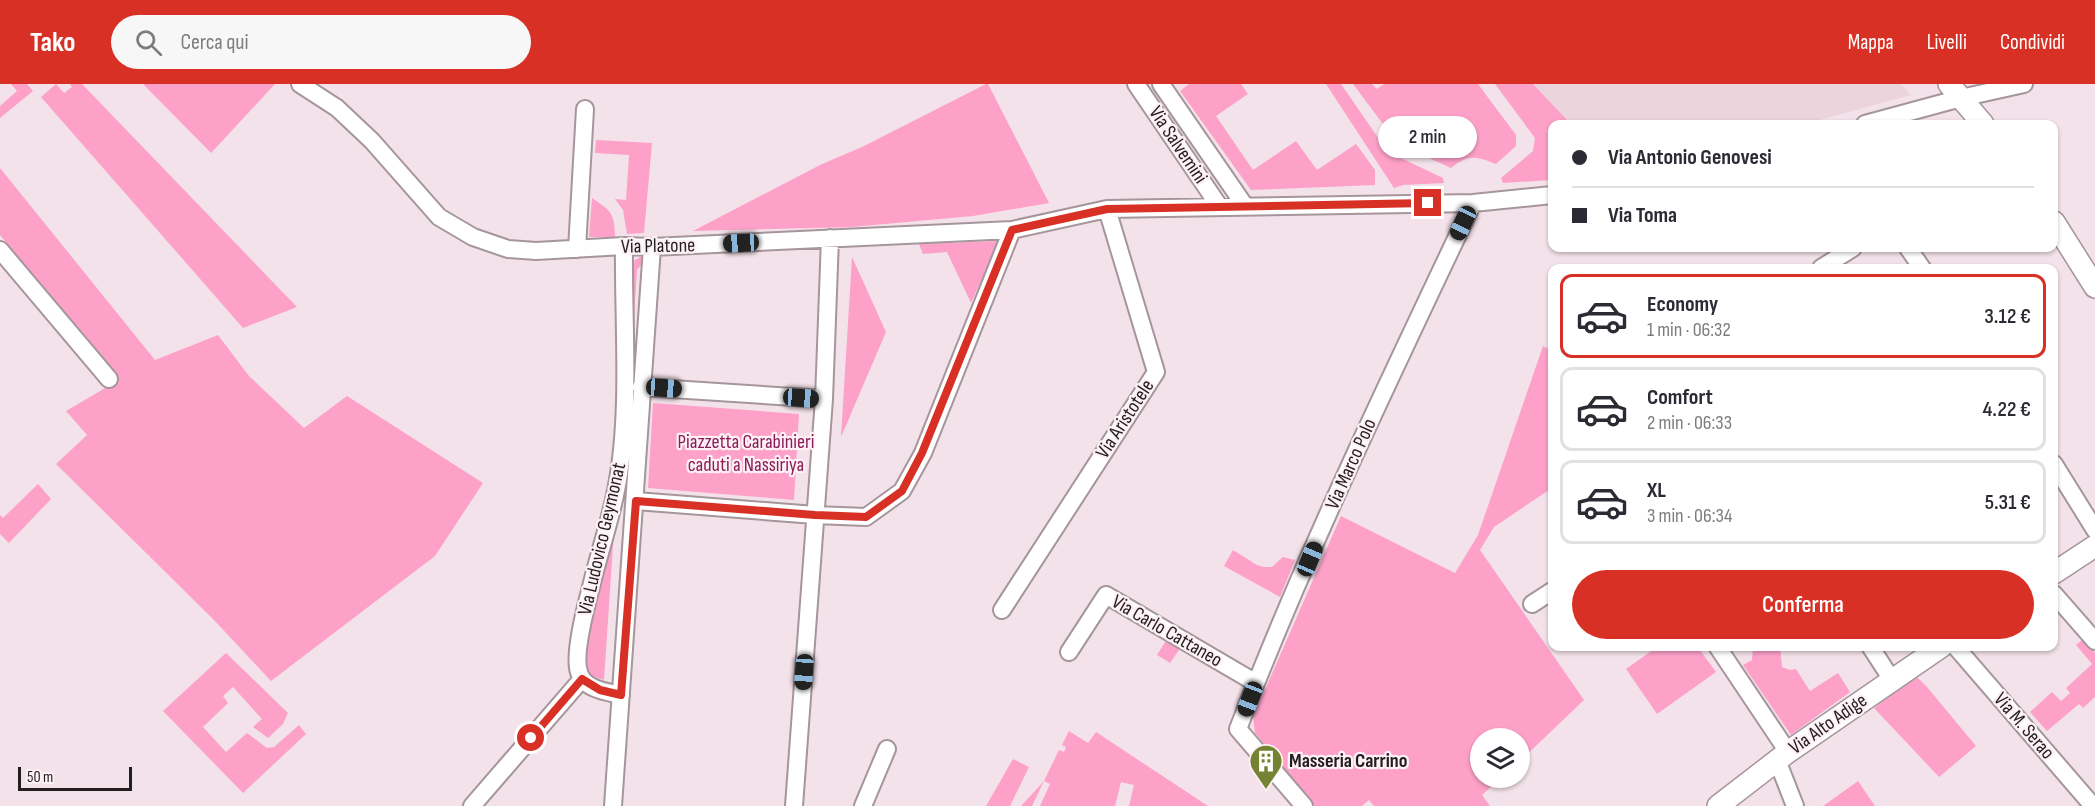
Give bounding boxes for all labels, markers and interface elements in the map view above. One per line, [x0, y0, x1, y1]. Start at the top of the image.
search box [111, 15, 531, 69]
text: Tako [30, 26, 75, 59]
icon: search [132, 26, 165, 59]
text: Cerca qui [180, 29, 249, 56]
text: Mappa [1848, 30, 1894, 55]
text: Livelli [1927, 30, 1967, 55]
text: Condividi [2000, 30, 2065, 55]
street label: Via Salvemini [1143, 102, 1213, 188]
callout: 2 min [1378, 116, 1478, 158]
text: 2 min [1409, 125, 1446, 149]
text: Via Antonio Genovesi [1608, 144, 1772, 171]
route end [1414, 189, 1441, 216]
text: Via Toma [1608, 202, 1677, 229]
car [1447, 203, 1479, 243]
street label: Via Platone [621, 233, 695, 259]
car [723, 233, 759, 253]
icon: car [1575, 289, 1629, 343]
text: Economy [1647, 291, 1718, 318]
text: 3.12 € [1984, 303, 2031, 330]
text: 1 min · 06:32 [1647, 318, 1731, 342]
street label: Via Aristotele [1091, 375, 1159, 463]
car [645, 378, 683, 398]
icon: car [1575, 382, 1629, 436]
text: Comfort [1647, 384, 1713, 411]
car [782, 388, 820, 408]
text: 4.22 € [1983, 396, 2031, 423]
text: 2 min · 06:33 [1647, 411, 1732, 435]
street label: Via Marco Polo [1320, 415, 1382, 513]
park label: Piazzetta Carabinieri caduti a Nassiriya [678, 430, 814, 477]
street label: Via Ludovico Geymonat [573, 460, 631, 618]
icon: car [1575, 475, 1629, 529]
text: XL [1647, 477, 1666, 504]
text: 5.31 € [1985, 489, 2031, 516]
text: 3 min · 06:34 [1647, 504, 1732, 528]
car [1295, 539, 1325, 579]
button: Conferma [1572, 570, 2034, 639]
street label: Via Carlo Cattaneo [1108, 590, 1226, 672]
car [794, 653, 814, 691]
car [1235, 679, 1265, 719]
street label: Via Alto Adige [1784, 688, 1872, 760]
street label: Via M. Serao [1989, 688, 2059, 764]
route start [517, 724, 544, 751]
map controls [1470, 728, 1530, 788]
button: layers [1470, 728, 1530, 788]
building icon: Masseria Carrino [1248, 743, 1284, 790]
place label: Masseria Carrino [1289, 749, 1407, 773]
scale bar [18, 764, 132, 792]
text: 50 m [27, 768, 53, 787]

